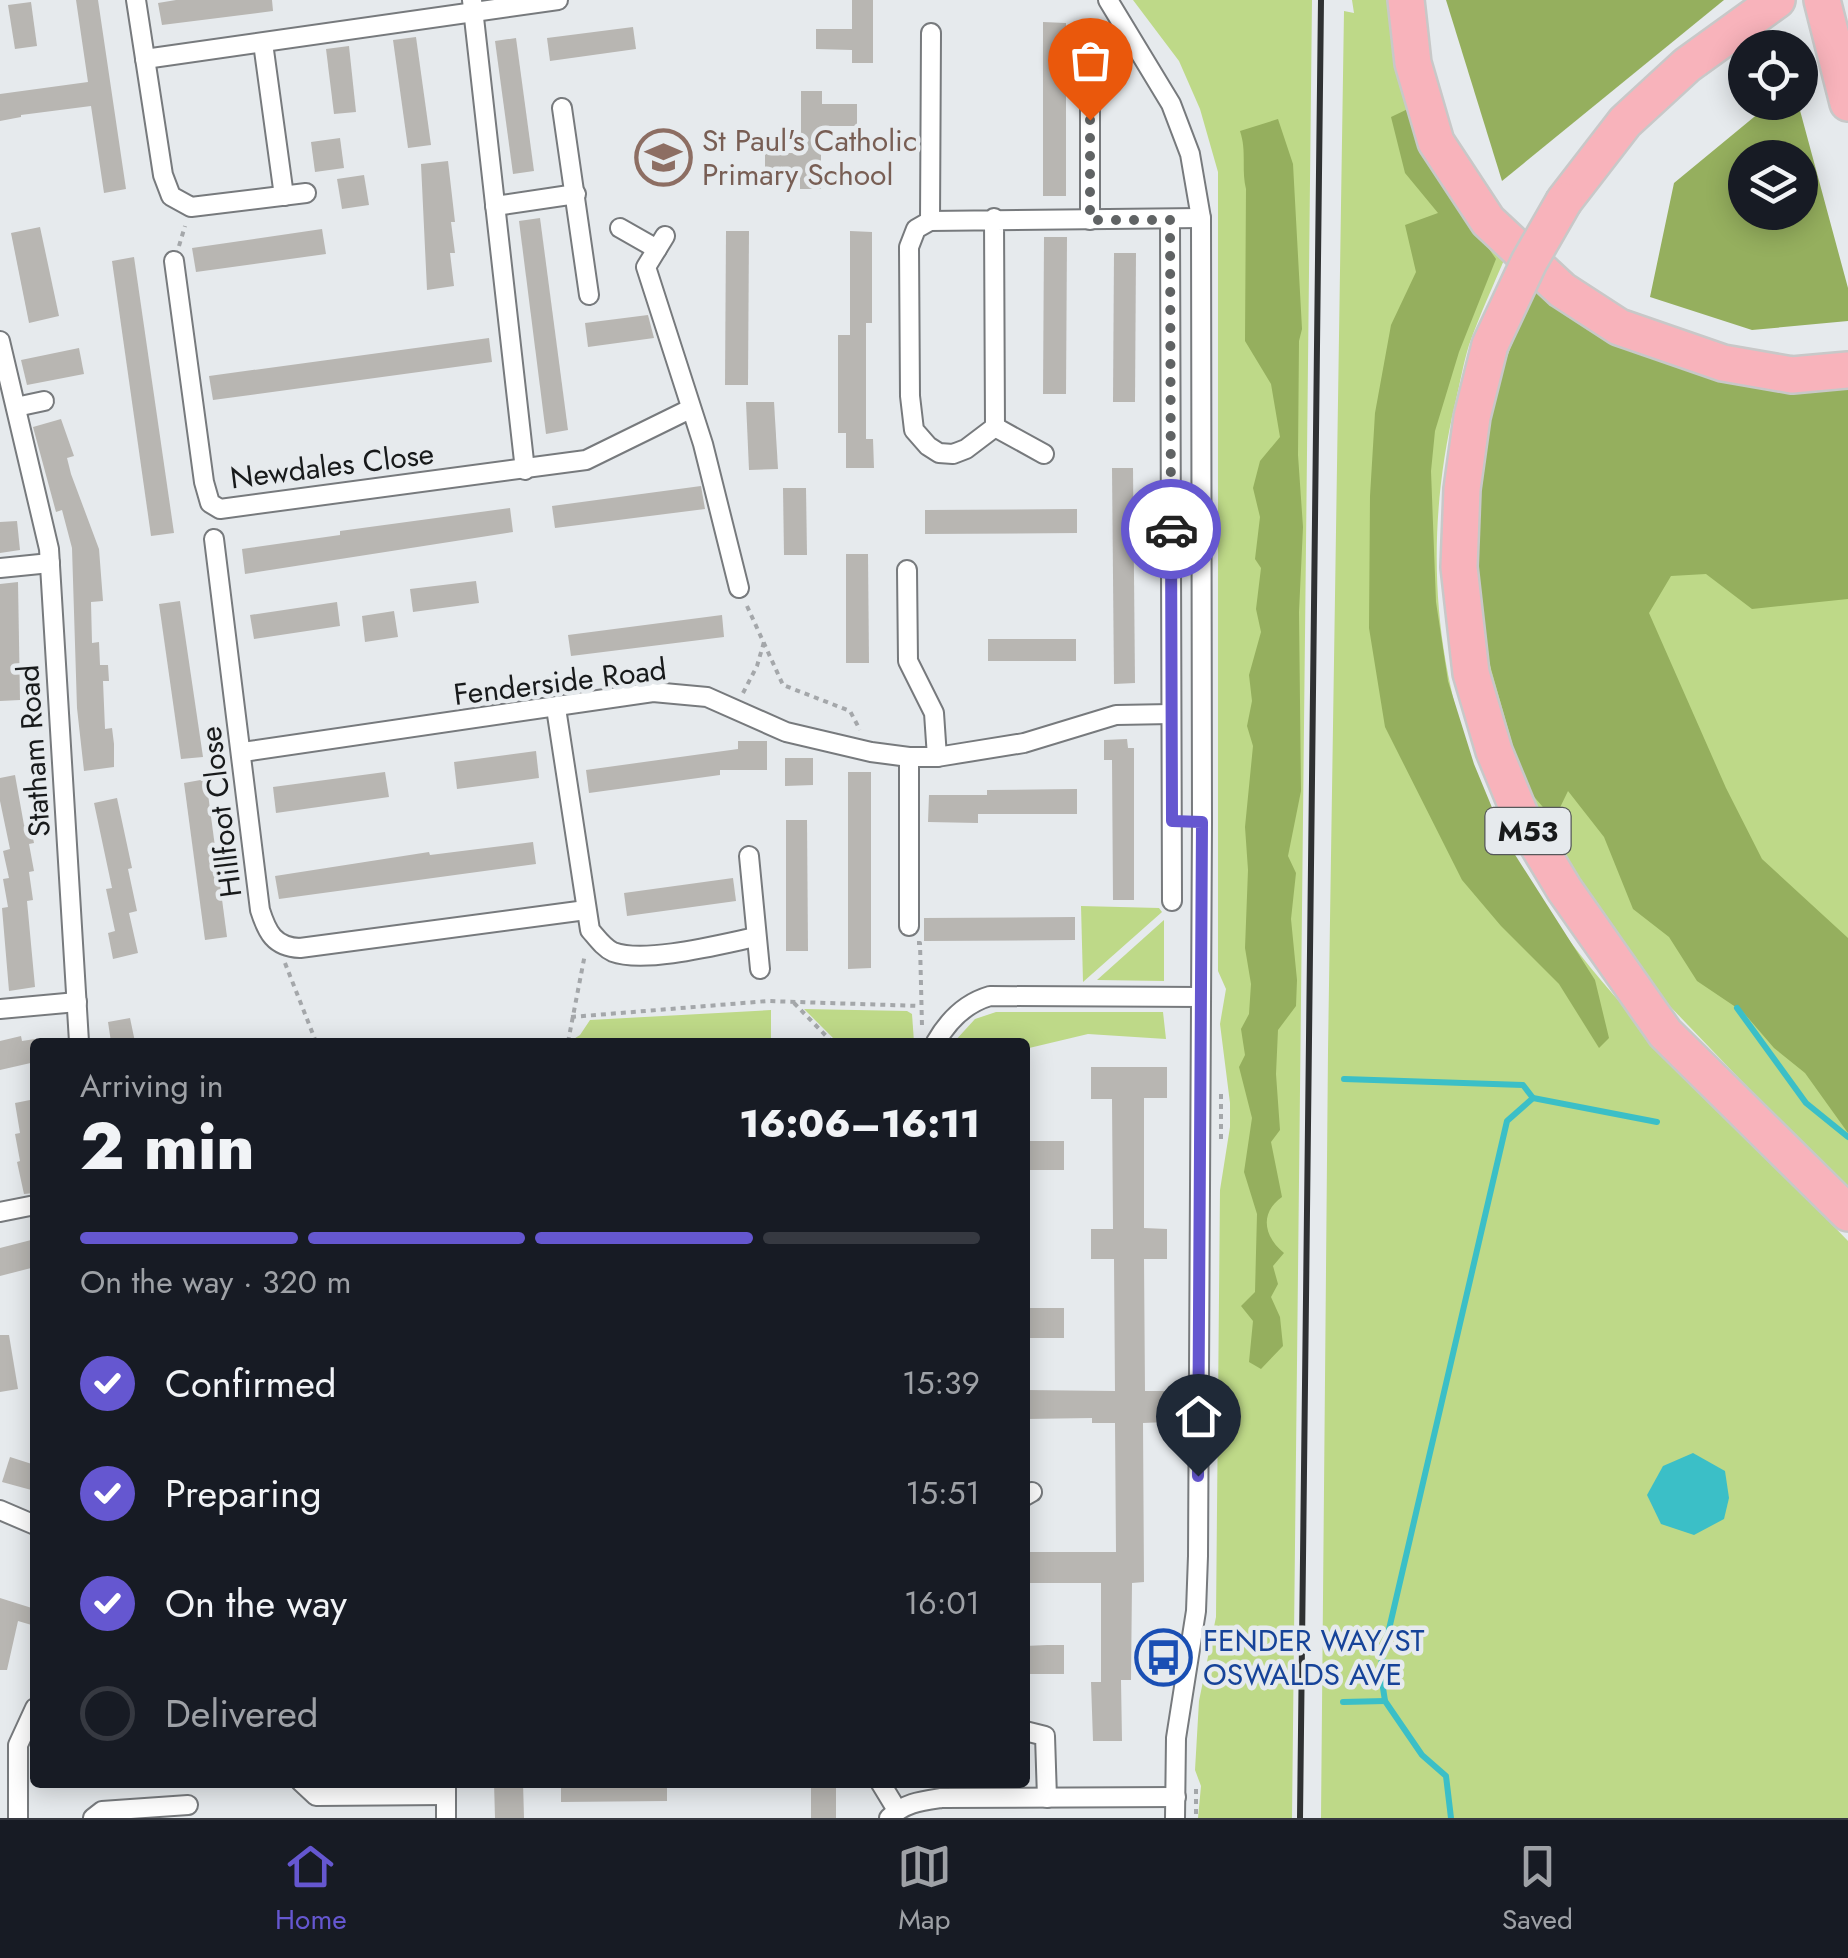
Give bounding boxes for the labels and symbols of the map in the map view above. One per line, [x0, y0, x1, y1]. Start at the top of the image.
pin [1048, 18, 1133, 121]
place label: St Paul's Catholic Primary School [702, 119, 917, 196]
school or university icon: St Paul's Catholic Primary School [633, 128, 693, 188]
street label: Newdales Close [228, 432, 436, 499]
courier [1121, 479, 1221, 579]
street label: Fenderside Road [451, 647, 669, 716]
street label: Statham Road [6, 663, 61, 839]
street label: Hillfoot Close [189, 724, 252, 900]
road number: M53 [1486, 808, 1570, 854]
pin [1156, 1374, 1241, 1477]
place label: FENDER WAY/ST OSWALDS AVE [1203, 1619, 1425, 1696]
bus stop icon: FENDER WAY/ST OSWALDS AVE [1134, 1628, 1194, 1688]

